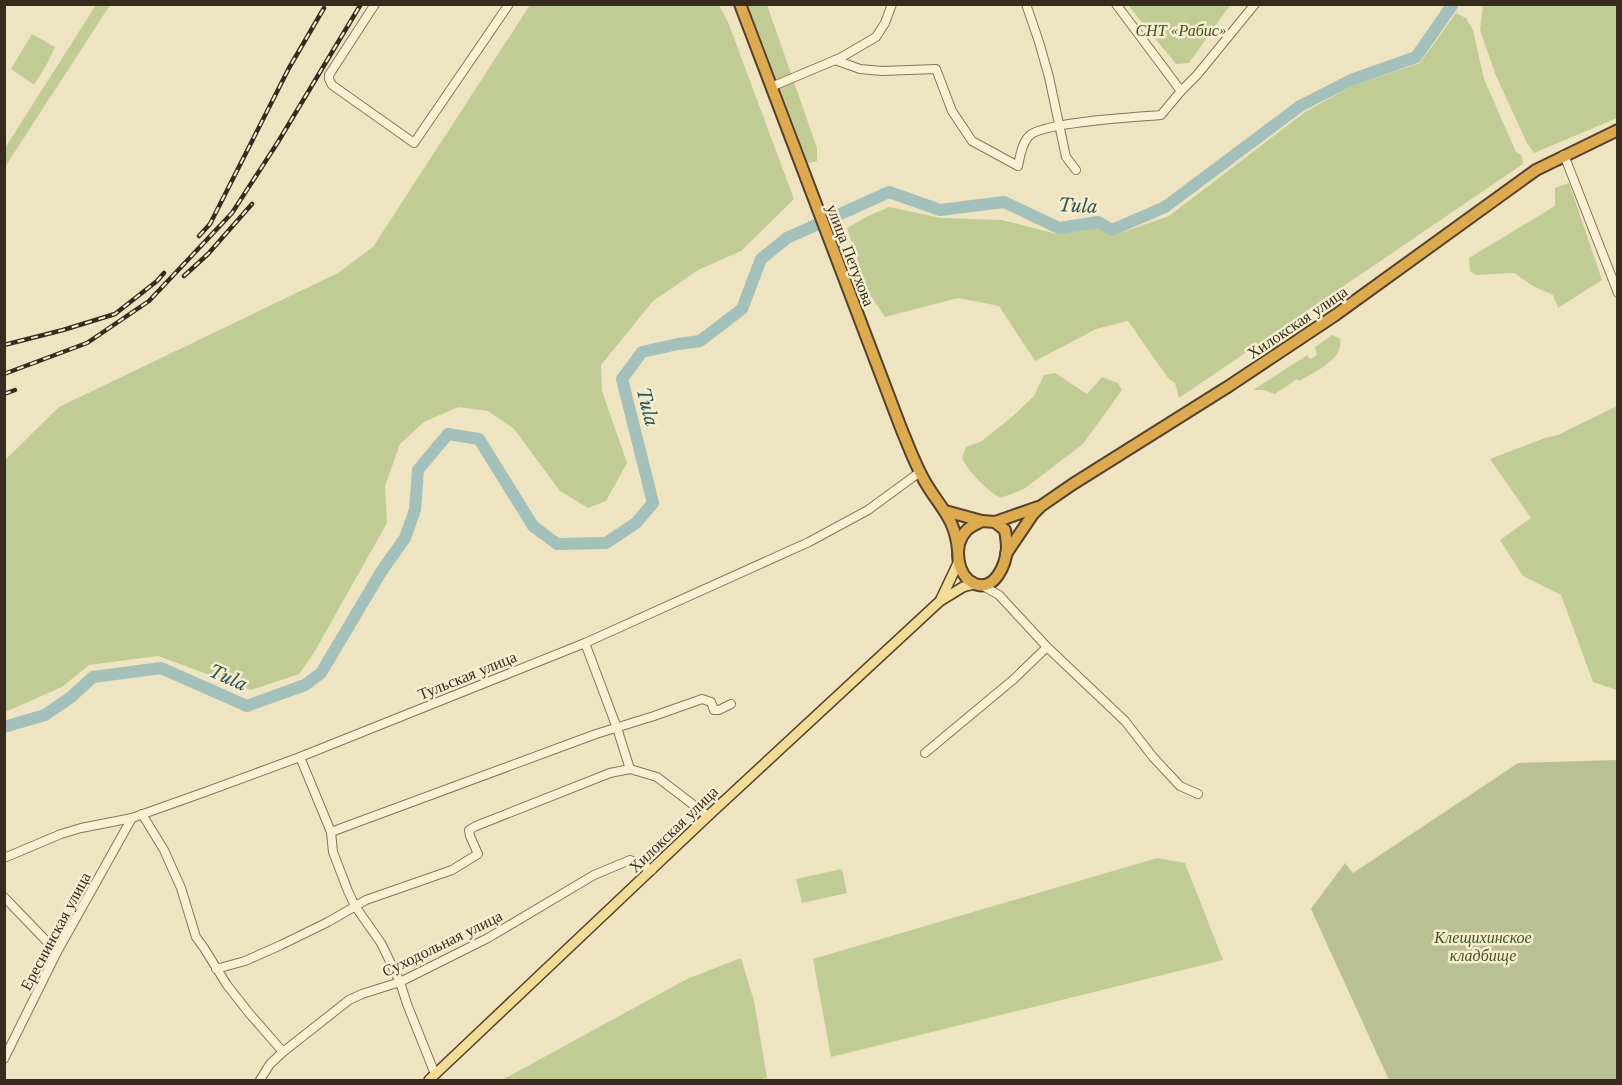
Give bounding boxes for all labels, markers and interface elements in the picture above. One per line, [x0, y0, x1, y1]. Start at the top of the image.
park label: СНТ «Рабис» [1135, 20, 1227, 40]
water label: Tula [1058, 194, 1098, 218]
street label: улица Петухова [822, 201, 880, 309]
street label: Хилокская улица [1243, 281, 1351, 363]
water label: Tula [632, 385, 662, 429]
street label: Тульская улица [415, 646, 519, 704]
water label: Tula [206, 660, 250, 696]
street label: Хилокская улица [624, 781, 722, 877]
street label: Ереснинская улица [15, 868, 95, 994]
street label: Суходольная улица [378, 905, 506, 981]
park label: Клещихинское кладбище [1433, 927, 1532, 965]

